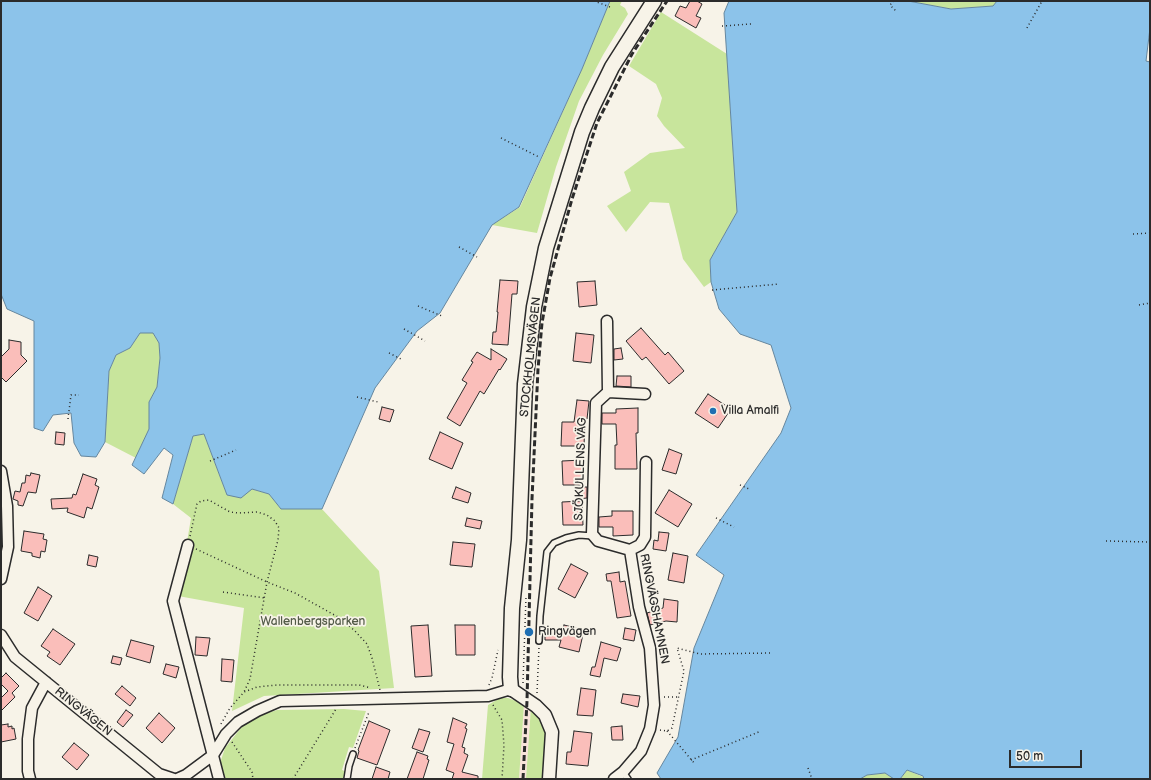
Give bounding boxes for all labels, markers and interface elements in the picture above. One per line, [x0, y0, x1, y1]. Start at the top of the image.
street label: STOCKHOLMSVÄGEN [518, 296, 544, 418]
place label: Villa Amalfi [721, 404, 779, 418]
marker: Villa Amalfi [708, 406, 718, 416]
street label: SJÖKULLENS VÄG [572, 417, 590, 521]
street label: RINGVÄGSHAMNEN [636, 553, 672, 665]
park label: Wallenbergsparken [261, 615, 365, 629]
place label: Ringvägen [538, 625, 596, 639]
marker: Ringvägen [523, 626, 535, 638]
street label: RINGVÄGEN [51, 685, 115, 739]
scale bar [1011, 742, 1084, 768]
text: 50 m [1016, 749, 1043, 764]

